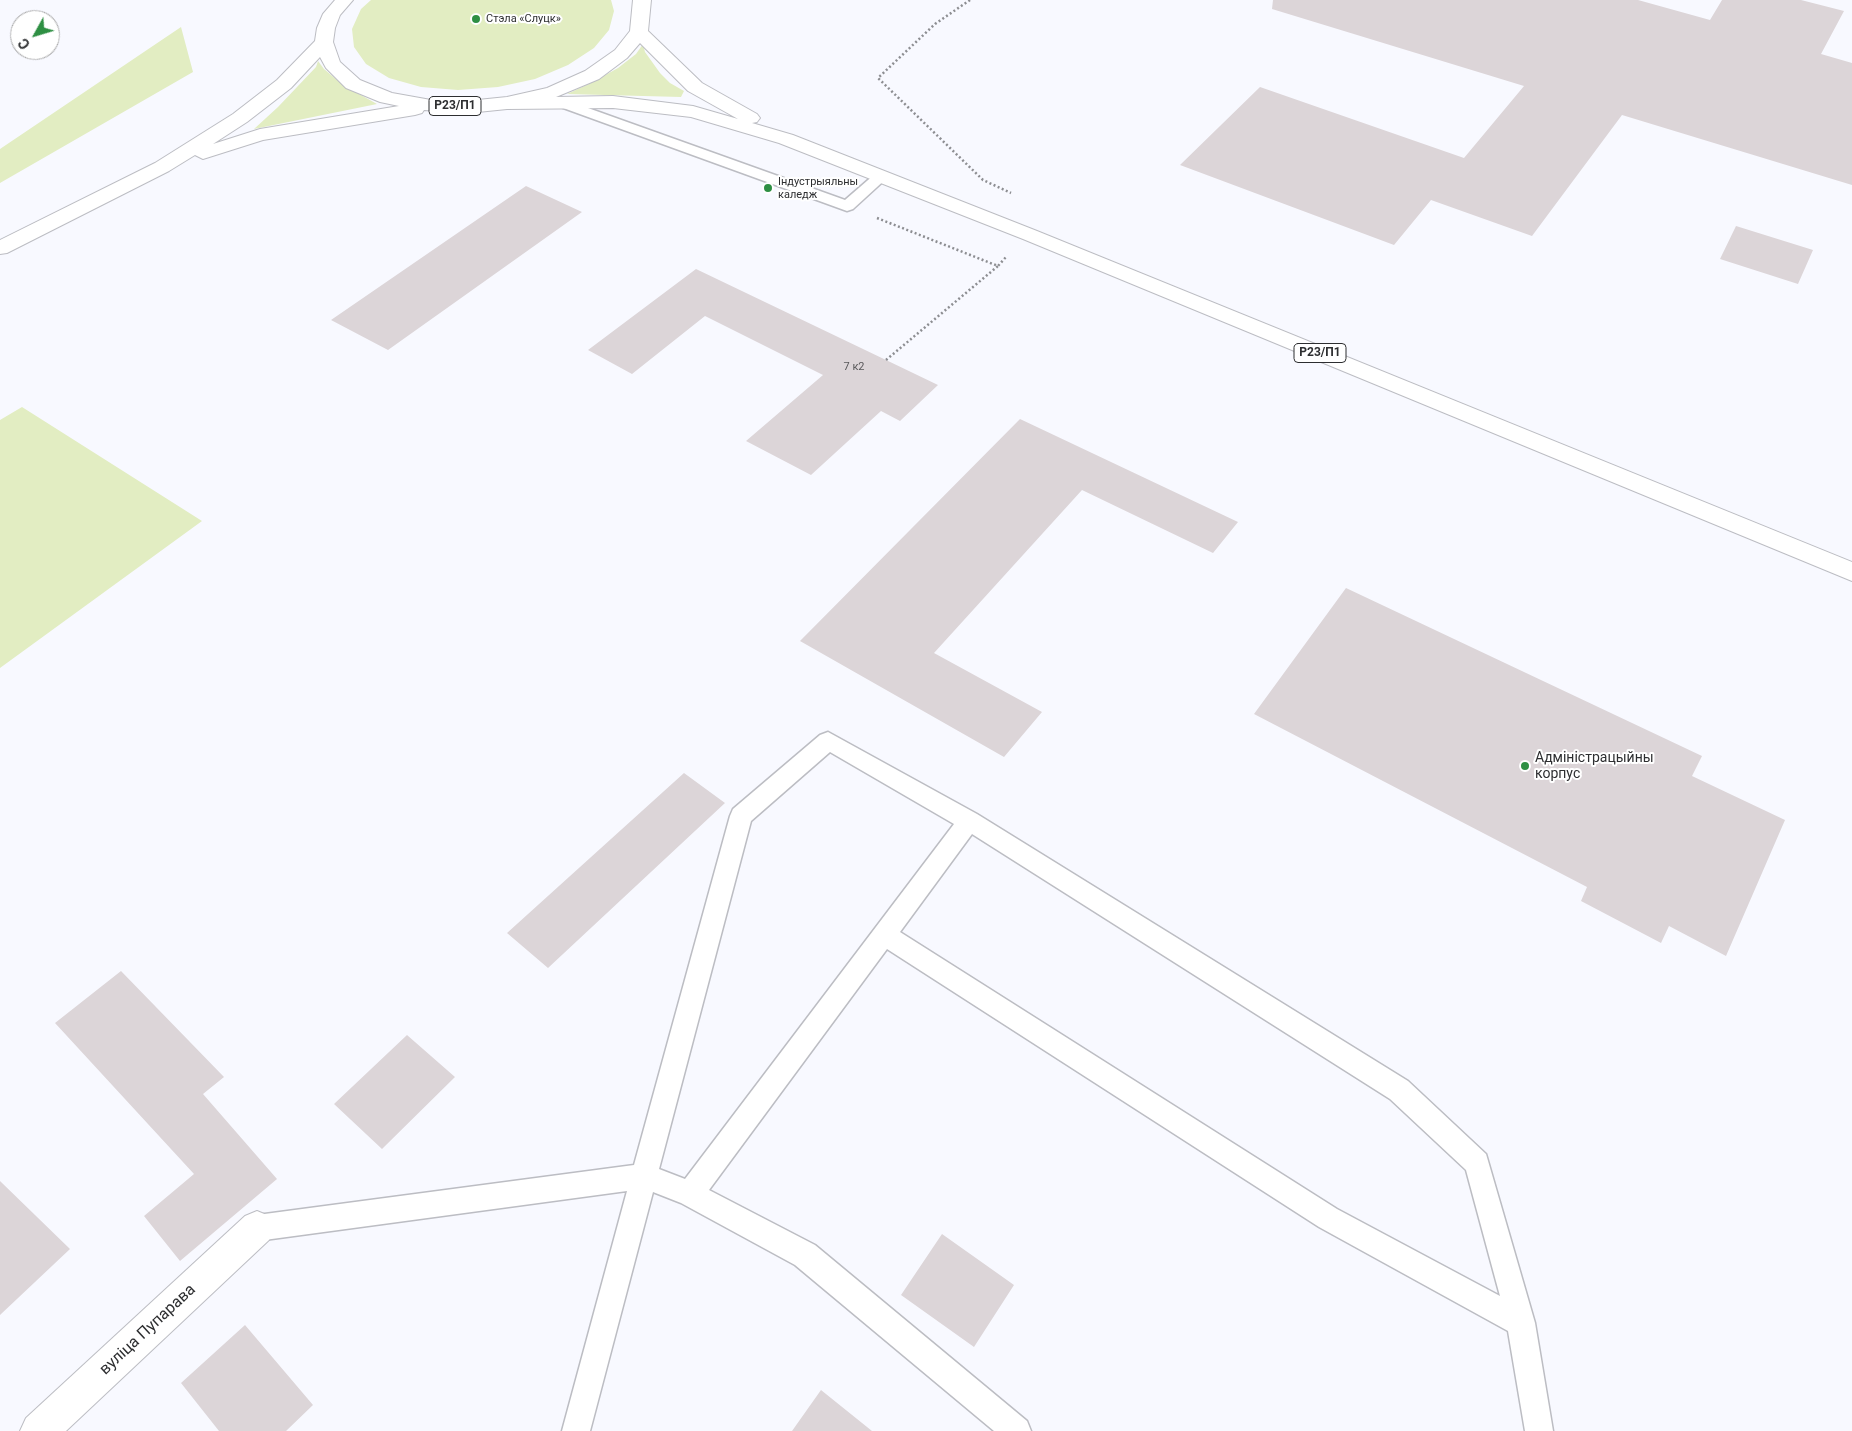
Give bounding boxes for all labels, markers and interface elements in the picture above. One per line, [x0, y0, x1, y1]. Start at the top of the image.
north arrow [10, 10, 60, 60]
place label: Стэла «Слуцк» [486, 12, 561, 26]
marker: Стэла «Слуцк» [470, 13, 482, 25]
text: С [15, 35, 33, 52]
road number: Р23/П1 [429, 96, 481, 115]
place label: Індустрыяльны каледж [778, 175, 858, 201]
marker: Індустрыяльны каледж [762, 182, 774, 194]
road number: Р23/П1 [1294, 343, 1346, 362]
house number: 7 к2 [843, 360, 865, 374]
place label: Адміністрацыйны корпус [1535, 750, 1654, 782]
marker: Адміністрацыйны корпус [1519, 760, 1531, 772]
street label: вуліца Пупарава [96, 1281, 200, 1379]

